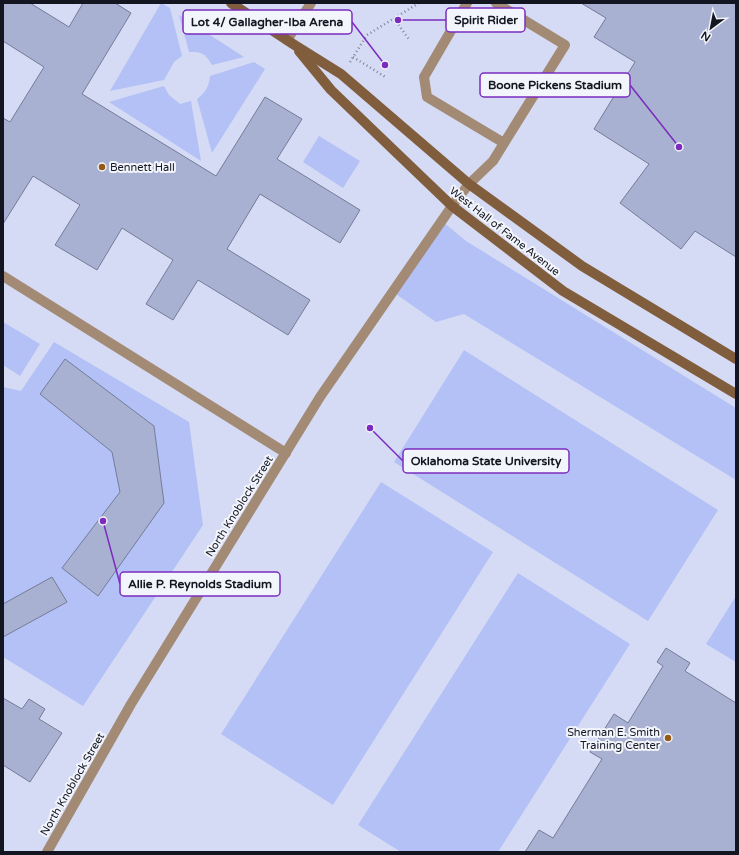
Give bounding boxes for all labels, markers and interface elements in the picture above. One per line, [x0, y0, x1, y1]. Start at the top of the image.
callout: Spirit Rider [446, 8, 525, 32]
north arrow [691, 8, 731, 48]
callout: Lot 4/ Gallagher-Iba Arena [183, 10, 352, 34]
text: Spirit Rider [454, 13, 518, 28]
text: Lot 4/ Gallagher-Iba Arena [191, 15, 343, 30]
text: N [699, 28, 713, 44]
callout: Boone Pickens Stadium [480, 73, 630, 97]
text: Boone Pickens Stadium [488, 78, 622, 92]
place label: Bennett Hall [110, 161, 175, 174]
marker: Bennett Hall [97, 162, 107, 172]
street label: West Hall of Fame Avenue [447, 184, 562, 278]
callout: Oklahoma State University [403, 449, 569, 473]
street label: North Knoblock Street [203, 453, 276, 559]
text: Oklahoma State University [411, 454, 562, 469]
callout: Allie P. Reynolds Stadium [120, 572, 280, 596]
text: Allie P. Reynolds Stadium [128, 577, 272, 592]
place label: Sherman E. Smith Training Center [567, 726, 661, 752]
street label: North Knoblock Street [38, 730, 107, 838]
marker: Sherman E. Smith Training Center [663, 733, 673, 743]

